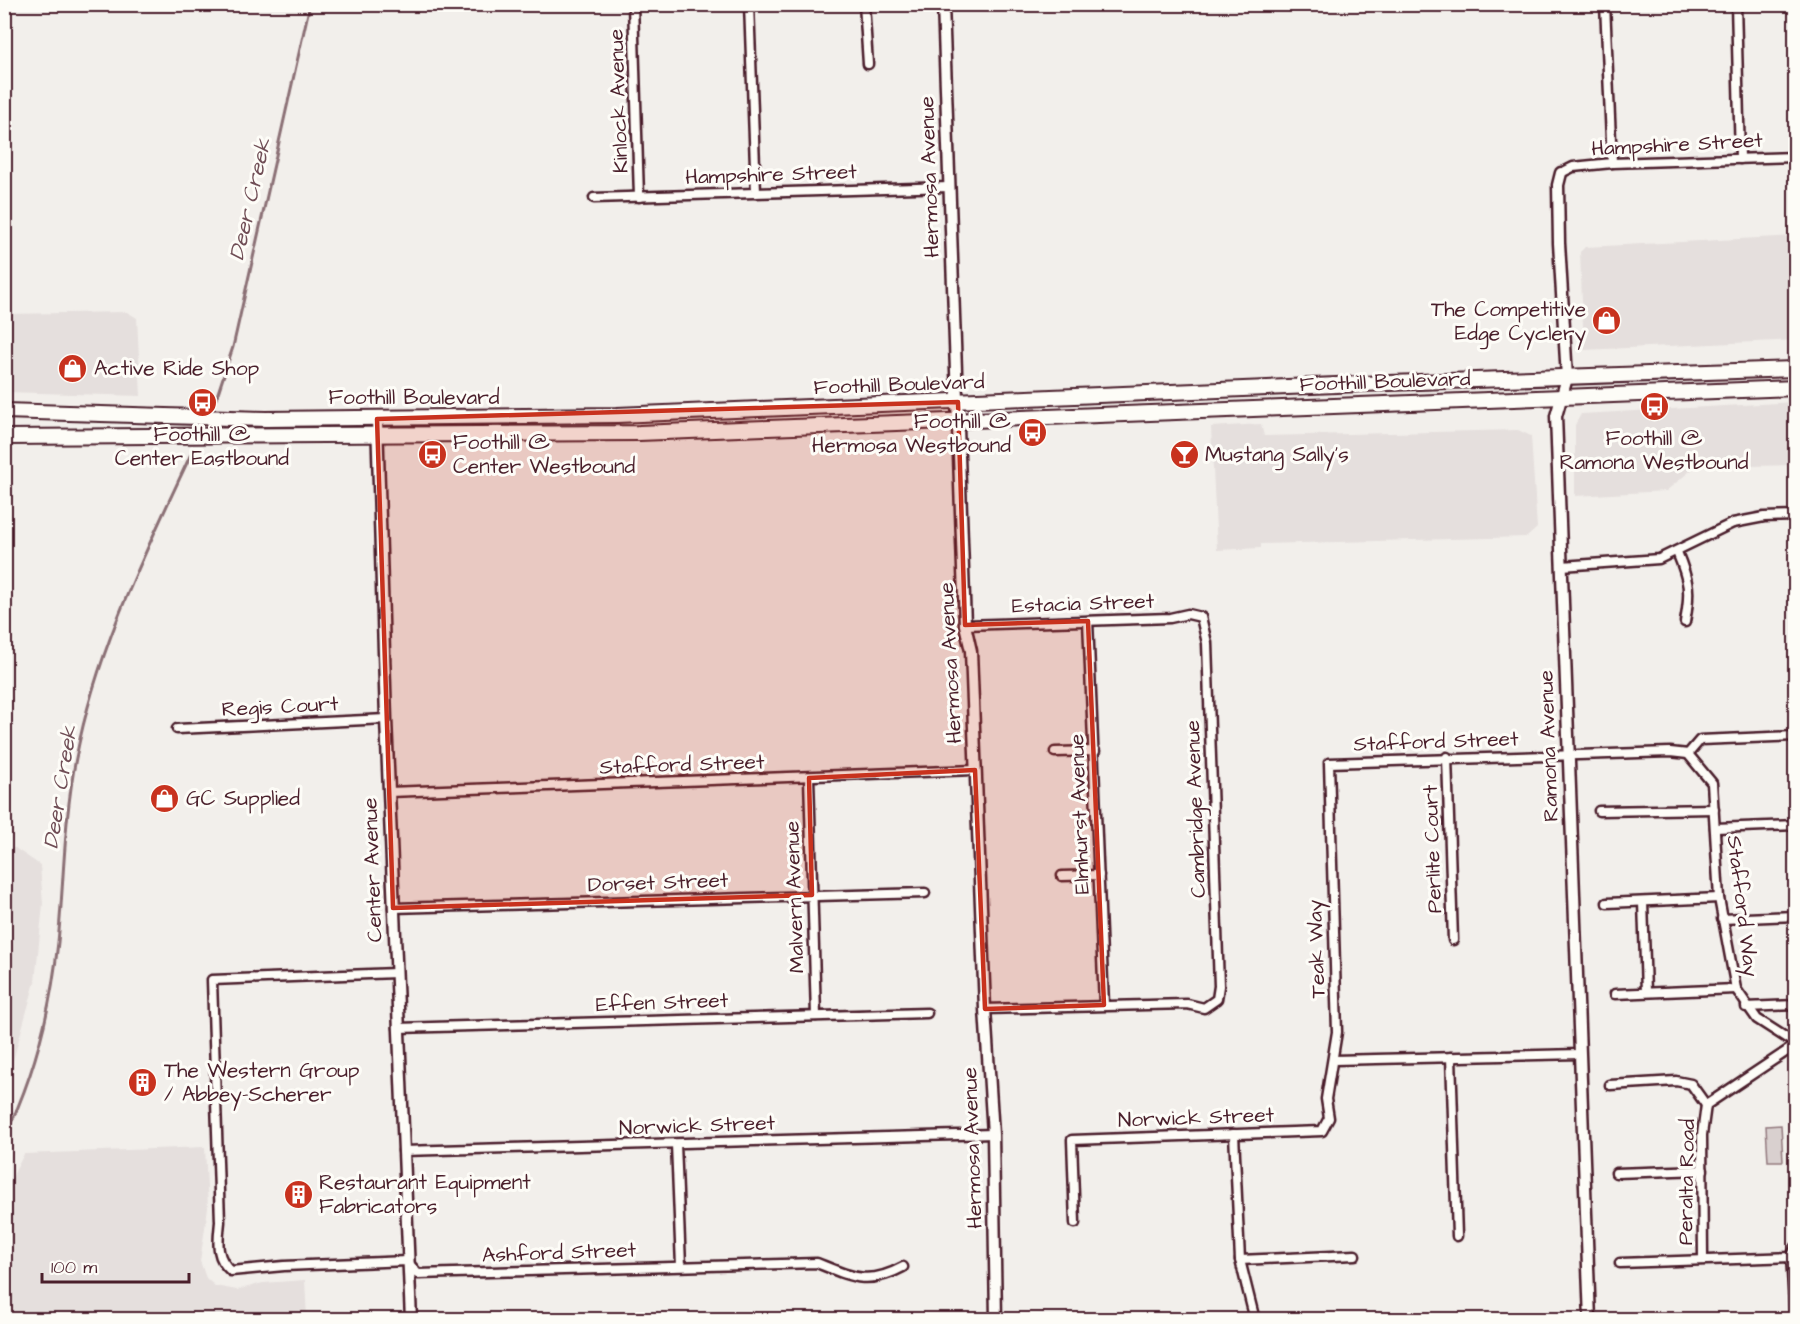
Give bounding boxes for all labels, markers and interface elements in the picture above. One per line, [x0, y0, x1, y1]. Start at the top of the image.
street label: Kinlock Avenue [601, 28, 636, 174]
street label: Hermosa Avenue [912, 96, 947, 258]
street label: Hampshire Street [1591, 125, 1764, 164]
water label: Deer Creek [221, 135, 280, 263]
street label: Hampshire Street [685, 157, 858, 193]
place label: The Competitive Edge Cyclery [1431, 295, 1586, 350]
shop icon: The Competitive Edge Cyclery [1591, 305, 1623, 337]
shop icon: Active Ride Shop [57, 352, 89, 384]
place label: Active Ride Shop [94, 354, 259, 384]
street label: Foothill Boulevard [1299, 364, 1471, 399]
street label: Foothill Boulevard [813, 367, 985, 402]
street label: Foothill Boulevard [328, 383, 500, 412]
bus stop icon: Foothill @ Center Eastbound [186, 387, 218, 419]
bus stop icon: Foothill @ Ramona Westbound [1638, 391, 1670, 423]
place label: Foothill @ Hermosa Westbound [812, 407, 1011, 460]
bus stop icon: Foothill @ Hermosa Westbound [1016, 417, 1048, 449]
place label: Foothill @ Center Eastbound [115, 420, 289, 473]
place label: Foothill @ Ramona Westbound [1559, 424, 1749, 477]
place label: Foothill @ Center Westbound [453, 428, 635, 481]
bus stop icon: Foothill @ Center Westbound [416, 438, 448, 470]
bar icon: Mustang Sally's [1168, 438, 1200, 470]
place label: Mustang Sally's [1205, 440, 1349, 471]
street label: Hermosa Avenue [932, 581, 969, 744]
street label: Estacia Street [1011, 587, 1155, 620]
street label: Ramona Avenue [1531, 670, 1566, 822]
street label: Regis Court [221, 689, 340, 726]
street label: Cambridge Avenue [1178, 719, 1215, 898]
water label: Deer Creek [35, 723, 86, 851]
street label: Stafford Street [1353, 724, 1519, 759]
street label: Elmhurst Avenue [1062, 733, 1097, 895]
street label: Stafford Street [599, 747, 765, 782]
shop icon: GC Supplied [149, 782, 181, 814]
place label: GC Supplied [186, 784, 300, 814]
street label: Perlite Court [1416, 784, 1449, 914]
street label: Center Avenue [355, 797, 390, 943]
street label: Malvern Avenue [777, 820, 812, 974]
street label: Stafford Way [1717, 834, 1766, 979]
street label: Dorset Street [587, 866, 729, 899]
street label: Teak Way [1300, 899, 1335, 999]
street label: Effen Street [595, 986, 729, 1019]
place label: The Western Group / Abbey-Scherer [164, 1056, 360, 1111]
building icon: The Western Group / Abbey-Scherer [127, 1066, 159, 1098]
street label: Hermosa Avenue [955, 1067, 990, 1229]
street label: Norwick Street [1118, 1100, 1275, 1135]
street label: Norwick Street [619, 1108, 776, 1143]
street label: Peralta Road [1671, 1118, 1702, 1245]
place label: Restaurant Equipment Fabricators [319, 1168, 531, 1221]
building icon: Restaurant Equipment Fabricators [282, 1178, 314, 1210]
street label: Ashford Street [481, 1235, 637, 1270]
scale bar [42, 1246, 189, 1284]
text: 100 m [51, 1255, 97, 1280]

